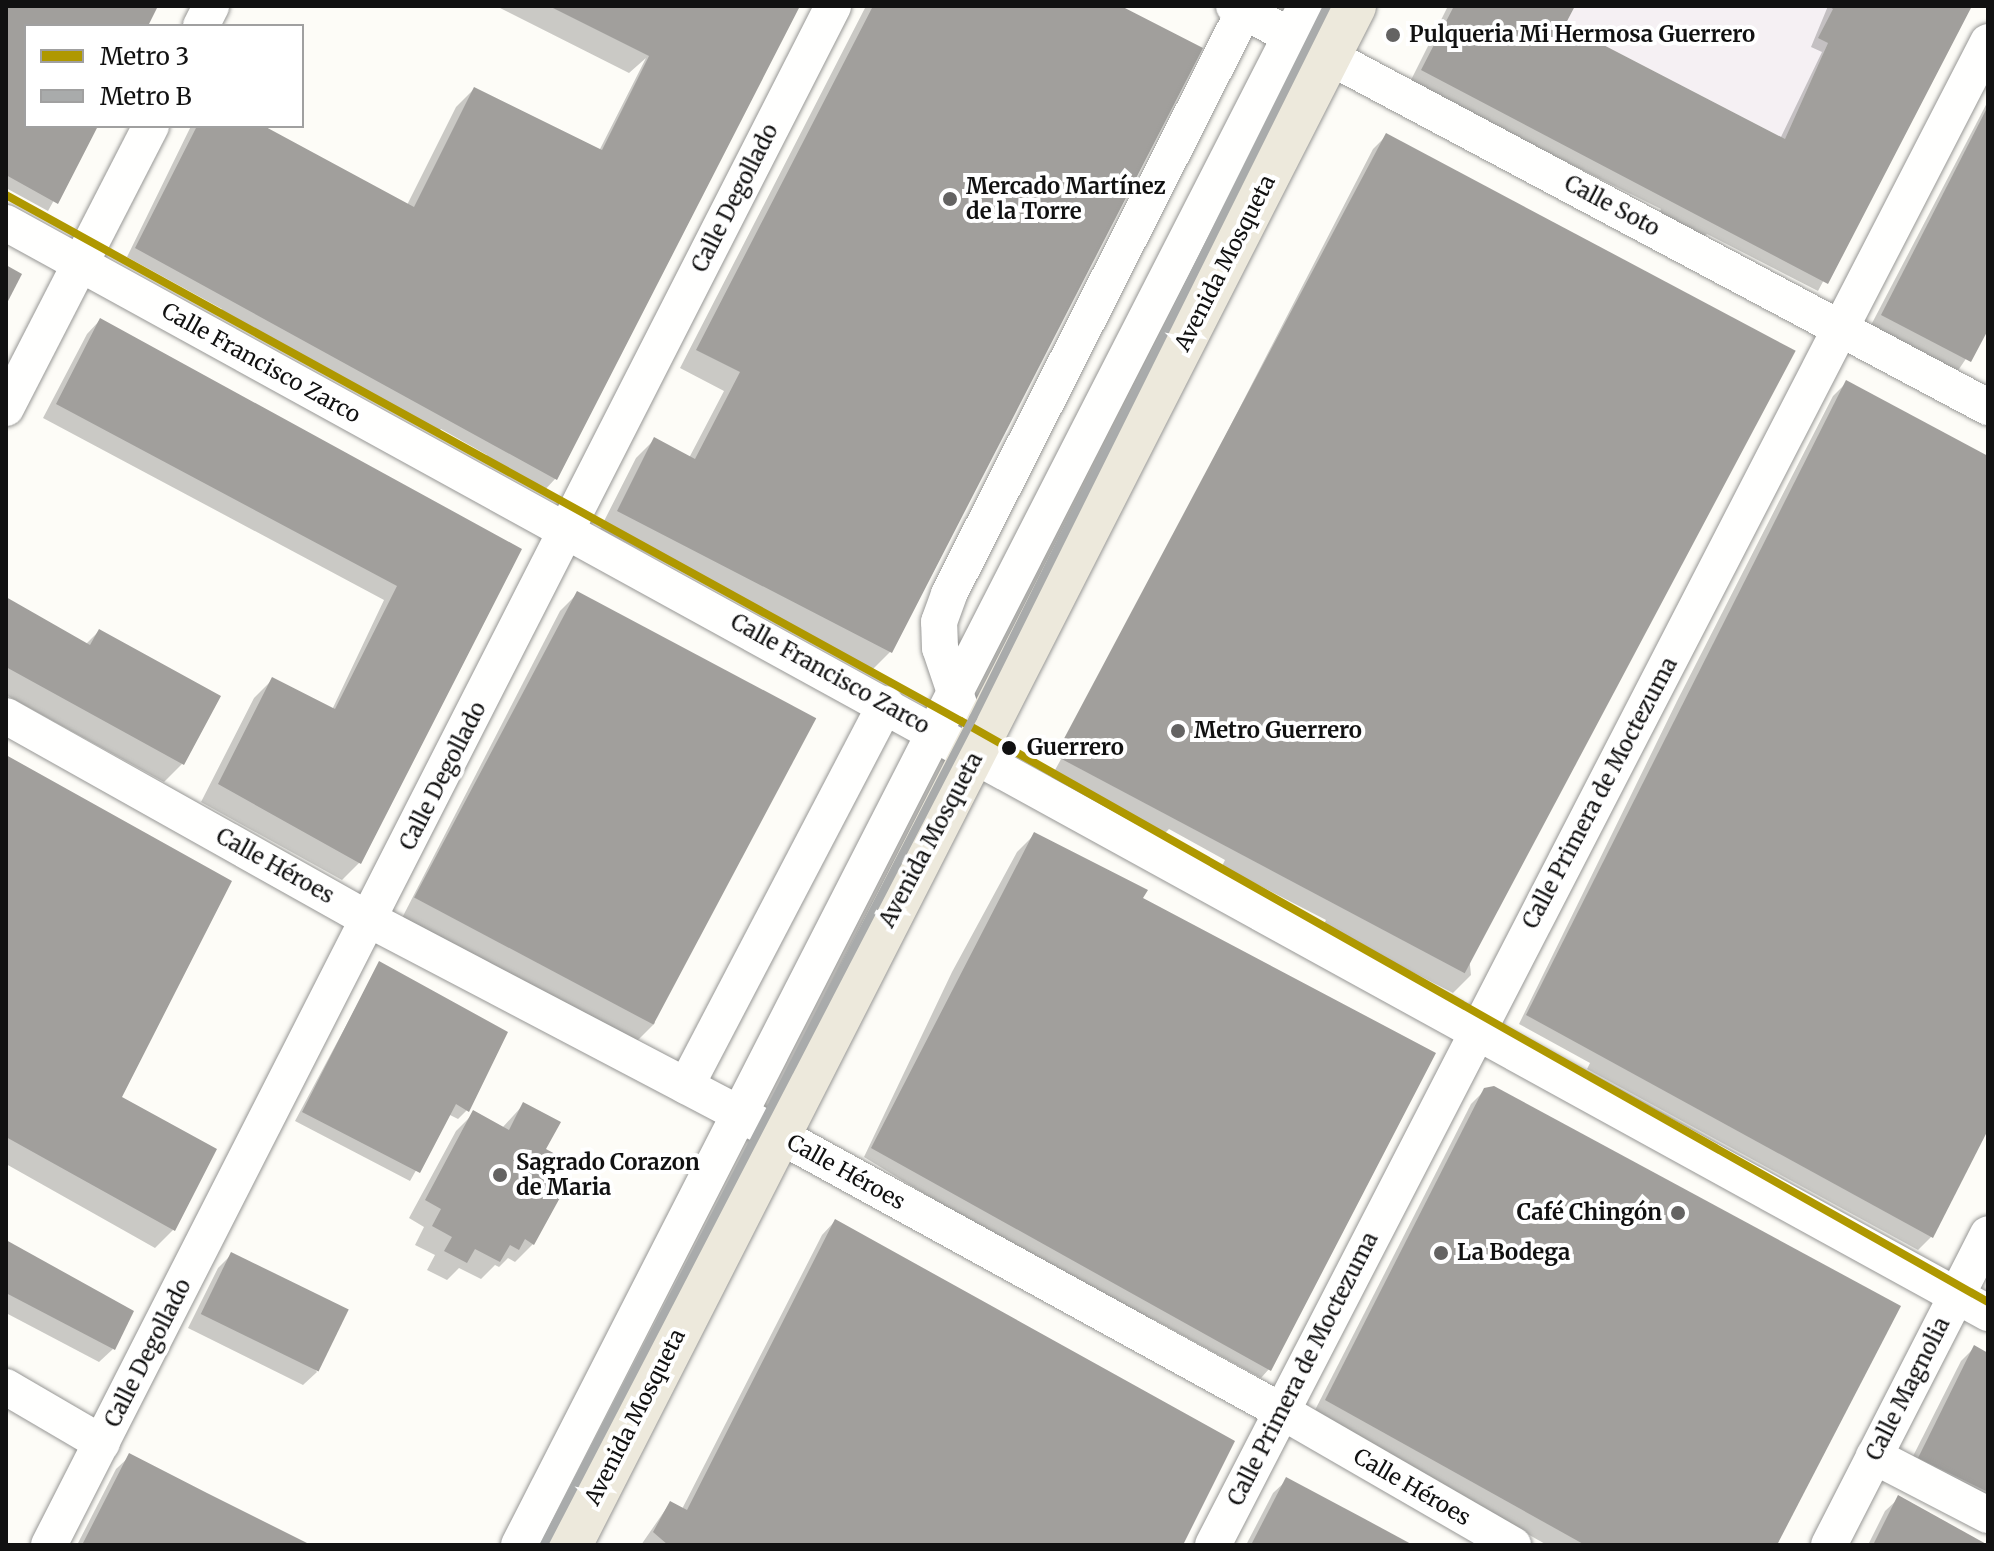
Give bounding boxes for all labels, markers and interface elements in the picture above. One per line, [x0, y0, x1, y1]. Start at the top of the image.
place label: Pulqueria Mi Hermosa Guerrero [1409, 22, 1755, 48]
legend [24, 24, 304, 128]
marker: Pulqueria Mi Hermosa Guerrero [1384, 26, 1402, 44]
text: Metro 3 [100, 41, 189, 72]
text: Metro B [100, 81, 191, 112]
street label: Calle Degollado [686, 119, 784, 277]
street label: Calle Soto [1560, 170, 1664, 242]
street label: Avenida Mosqueta [1169, 171, 1281, 355]
place label: Mercado Martínez de la Torre [966, 173, 1166, 224]
marker: Mercado Martínez de la Torre [941, 190, 959, 208]
street label: Calle Francisco Zarco [157, 297, 365, 429]
street label: Calle Francisco Zarco [726, 608, 934, 740]
street label: Calle Primera de Moctezuma [1517, 653, 1683, 933]
street label: Calle Degollado [394, 697, 492, 855]
place label: Metro Guerrero [1194, 718, 1362, 744]
marker: Metro Guerrero [1169, 722, 1187, 740]
place label: Guerrero [1027, 735, 1124, 761]
marker: Guerrero [998, 737, 1020, 759]
street label: Avenida Mosqueta [874, 748, 988, 932]
street label: Calle Héroes [211, 823, 339, 909]
street label: Calle Héroes [782, 1129, 910, 1215]
place label: Sagrado Corazon de Maria [516, 1149, 700, 1200]
marker: Sagrado Corazon de Maria [491, 1166, 509, 1184]
place label: Café Chingón [1517, 1200, 1662, 1226]
marker: Café Chingón [1669, 1204, 1687, 1222]
street label: Calle Primera de Moctezuma [1222, 1228, 1384, 1510]
place label: La Bodega [1457, 1240, 1570, 1266]
marker: La Bodega [1432, 1244, 1450, 1262]
street label: Calle Degollado [99, 1274, 197, 1432]
street label: Calle Magnolia [1861, 1313, 1955, 1465]
street label: Avenida Mosqueta [579, 1325, 691, 1509]
street label: Calle Héroes [1349, 1443, 1475, 1531]

